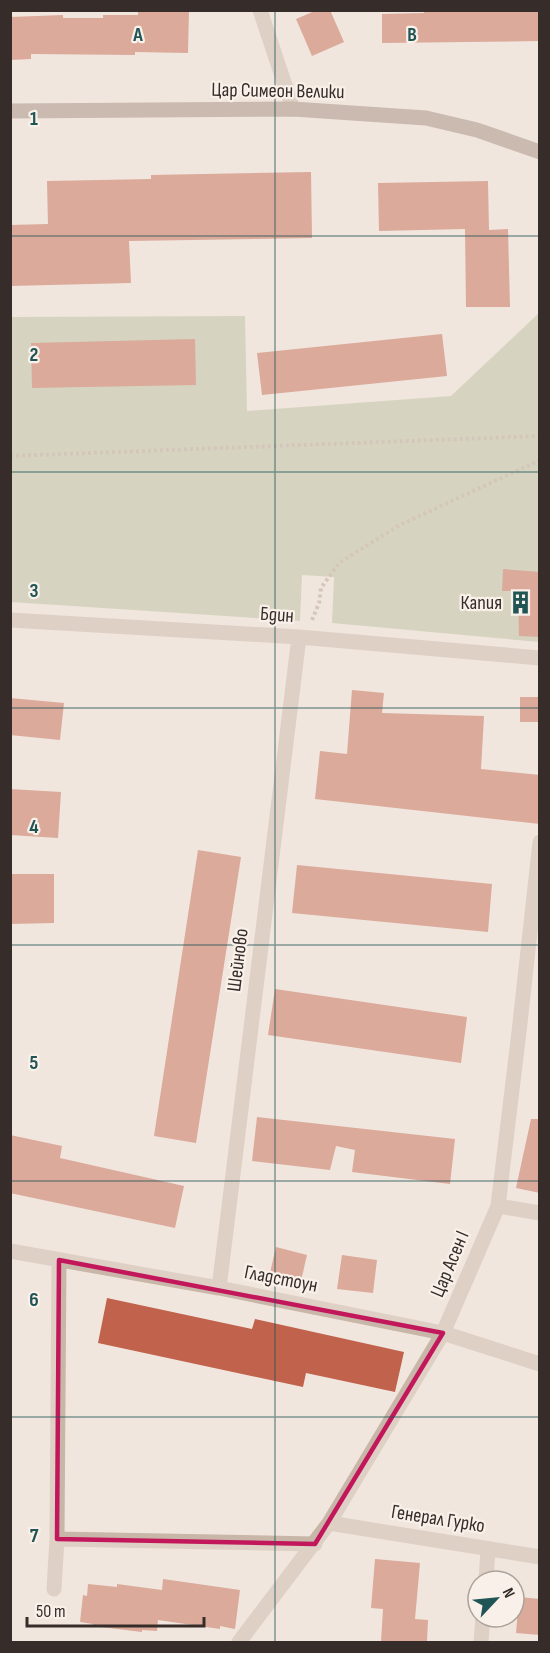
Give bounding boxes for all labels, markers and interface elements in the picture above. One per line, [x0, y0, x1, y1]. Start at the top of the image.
text: A [132, 23, 143, 47]
text: B [407, 23, 417, 47]
street label: Цар Симеон Велики [211, 78, 345, 104]
text: 1 [30, 107, 38, 131]
text: 2 [30, 343, 38, 367]
text: 3 [30, 579, 39, 603]
building icon: Капия [507, 590, 533, 616]
place label: Капия [461, 591, 502, 615]
street label: Бдин [259, 602, 295, 628]
text: 4 [29, 815, 39, 839]
street label: Шейново [222, 927, 254, 993]
text: 5 [30, 1051, 39, 1075]
street label: Цар Асен I [425, 1227, 475, 1301]
street label: Гладстоун [242, 1260, 320, 1298]
text: 6 [29, 1288, 39, 1312]
street label: Генерал Гурко [390, 1500, 486, 1538]
text: 7 [30, 1524, 39, 1548]
north arrow [466, 1569, 526, 1629]
text: N [498, 1585, 519, 1601]
scale bar [27, 1590, 204, 1628]
text: 50 m [36, 1601, 66, 1622]

